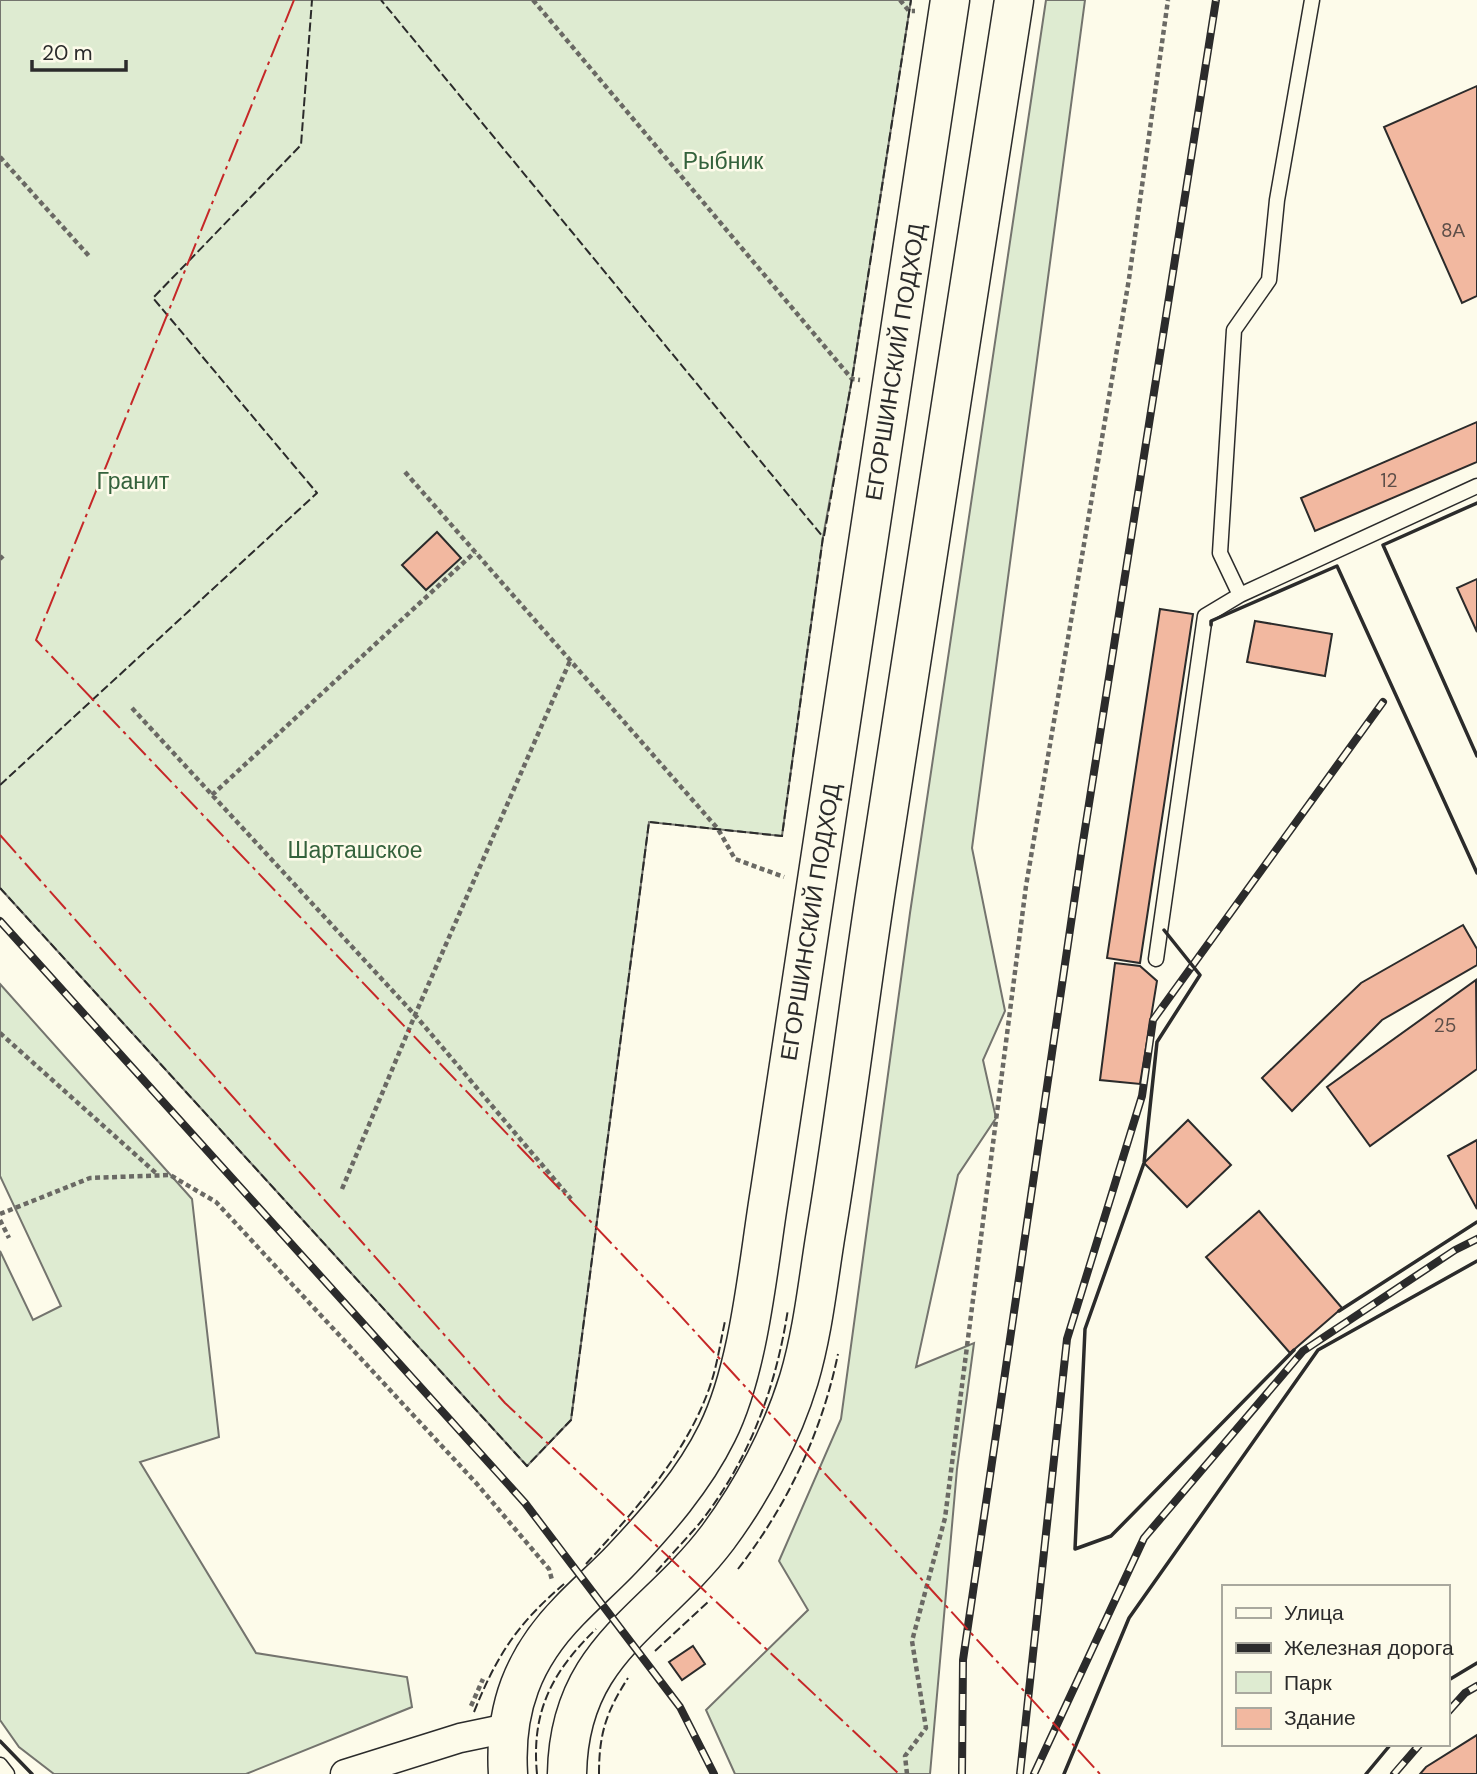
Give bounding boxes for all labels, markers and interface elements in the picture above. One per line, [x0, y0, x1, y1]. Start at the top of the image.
scale bar [32, 28, 126, 72]
text: 20 m [42, 39, 93, 67]
park label: Рыбник [683, 146, 764, 176]
house number: 8А [1441, 218, 1465, 243]
street label: ЕГОРШИНСКИЙ ПОДХОД [858, 221, 932, 503]
park label: Гранит [97, 466, 170, 496]
house number: 12 [1381, 468, 1397, 493]
street label: ЕГОРШИНСКИЙ ПОДХОД [773, 781, 847, 1063]
park label: Шарташское [287, 835, 423, 865]
house number: 25 [1434, 1013, 1456, 1038]
legend [1222, 1585, 1449, 1746]
text: Улица [1284, 1599, 1344, 1627]
text: Железная дорога [1284, 1634, 1454, 1662]
text: Парк [1284, 1669, 1332, 1697]
text: Здание [1284, 1704, 1356, 1732]

